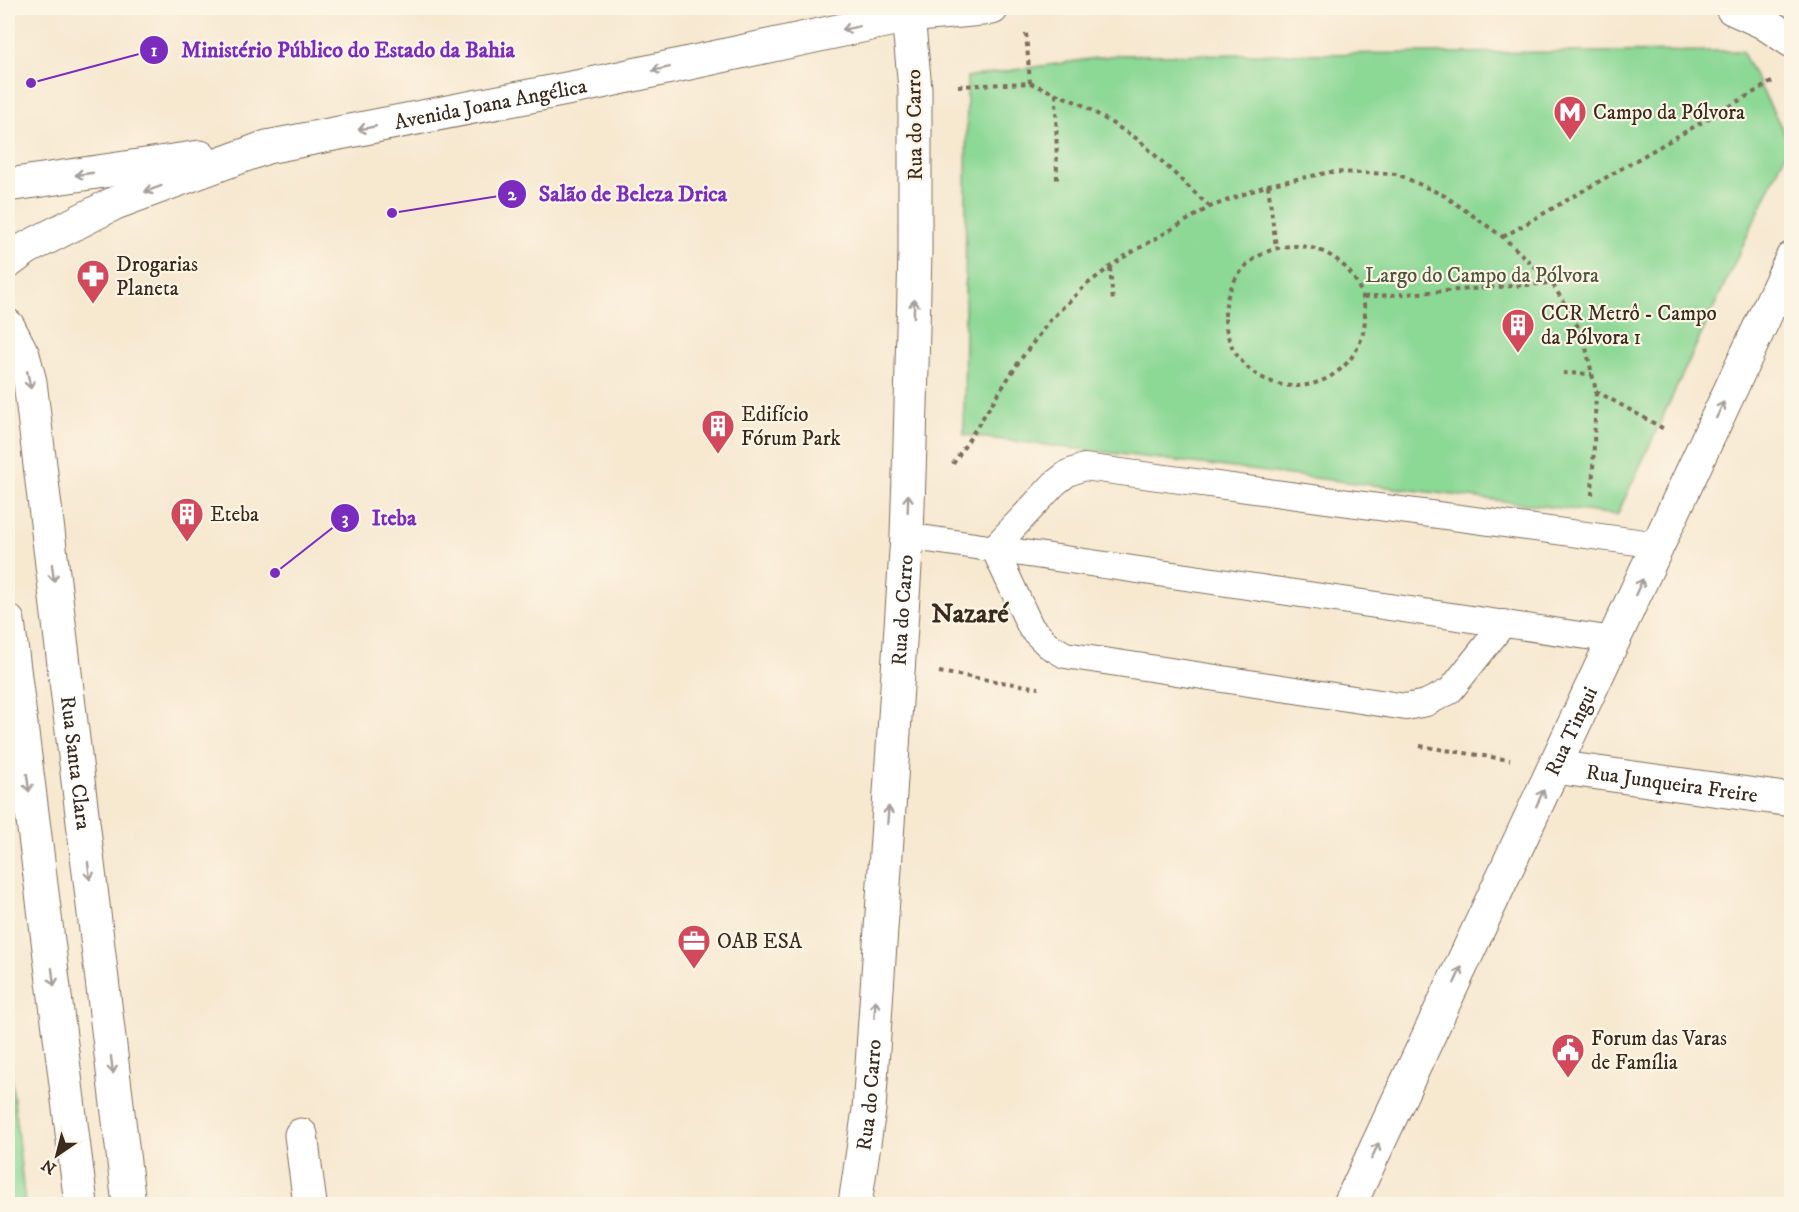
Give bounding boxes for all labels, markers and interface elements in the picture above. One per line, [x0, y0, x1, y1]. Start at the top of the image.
one-way arrow [842, 23, 862, 34]
callout: Ministério Público do Estado da Bahia [139, 30, 527, 70]
text: Ministério Público do Estado da Bahia [181, 37, 515, 64]
text: 1 [151, 40, 158, 62]
one-way arrow [652, 64, 671, 75]
street label: Rua do Carro [901, 69, 929, 181]
street label: Avenida Joana Angélica [392, 73, 589, 136]
metro station icon: Campo da Pólvora [1552, 94, 1588, 141]
place label: Campo da Pólvora [1593, 100, 1745, 126]
one-way arrow [357, 123, 377, 134]
one-way arrow [75, 168, 94, 179]
callout: Salão de Beleza Drica [497, 174, 739, 214]
text: Salão de Beleza Drica [539, 181, 728, 208]
text: 2 [508, 184, 518, 206]
one-way arrow [144, 185, 162, 196]
place label: Drogarias Planeta [116, 252, 198, 302]
pharmacy icon: Drogarias Planeta [75, 258, 111, 305]
park label: Largo do Campo da Pólvora [1365, 263, 1599, 289]
one-way arrow [908, 298, 920, 318]
place label: CCR Metrô - Campo da Pólvora 1 [1541, 301, 1717, 351]
building icon: CCR Metrô - Campo da Pólvora 1 [1500, 307, 1536, 354]
one-way arrow [24, 370, 35, 389]
one-way arrow [1714, 401, 1726, 419]
place label: Edifício Fórum Park [741, 402, 841, 452]
building icon: Edifício Fórum Park [700, 408, 736, 455]
one-way arrow [902, 493, 913, 513]
building icon: Eteba [169, 496, 205, 543]
callout: Iteba [330, 498, 428, 538]
place label: Eteba [210, 502, 259, 528]
text: Iteba [372, 505, 417, 532]
text: 3 [342, 508, 349, 530]
street label: Rua do Carro [886, 554, 920, 667]
one-way arrow [48, 563, 59, 583]
one-way arrow [1634, 579, 1646, 597]
district label: Nazaré [931, 597, 1010, 631]
street label: Rua Tingui [1540, 683, 1604, 780]
street label: Rua Santa Clara [54, 695, 96, 831]
street label: Rua Junqueira Freire [1584, 759, 1759, 809]
one-way arrow [23, 773, 34, 793]
one-way arrow [1535, 790, 1547, 808]
one-way arrow [882, 805, 893, 825]
one-way arrow [84, 861, 95, 881]
office icon: OAB ESA [676, 923, 712, 970]
place label: OAB ESA [717, 929, 803, 955]
one-way arrow [1452, 966, 1464, 984]
one-way arrow [47, 967, 58, 986]
one-way arrow [870, 1000, 881, 1020]
place label: Forum das Varas de Família [1591, 1026, 1727, 1076]
public building icon: Forum das Varas de Família [1550, 1032, 1586, 1079]
street label: Rua do Carro [851, 1039, 888, 1152]
one-way arrow [107, 1054, 118, 1074]
north arrow [27, 1125, 87, 1185]
one-way arrow [1370, 1143, 1382, 1161]
text: N [38, 1155, 60, 1178]

